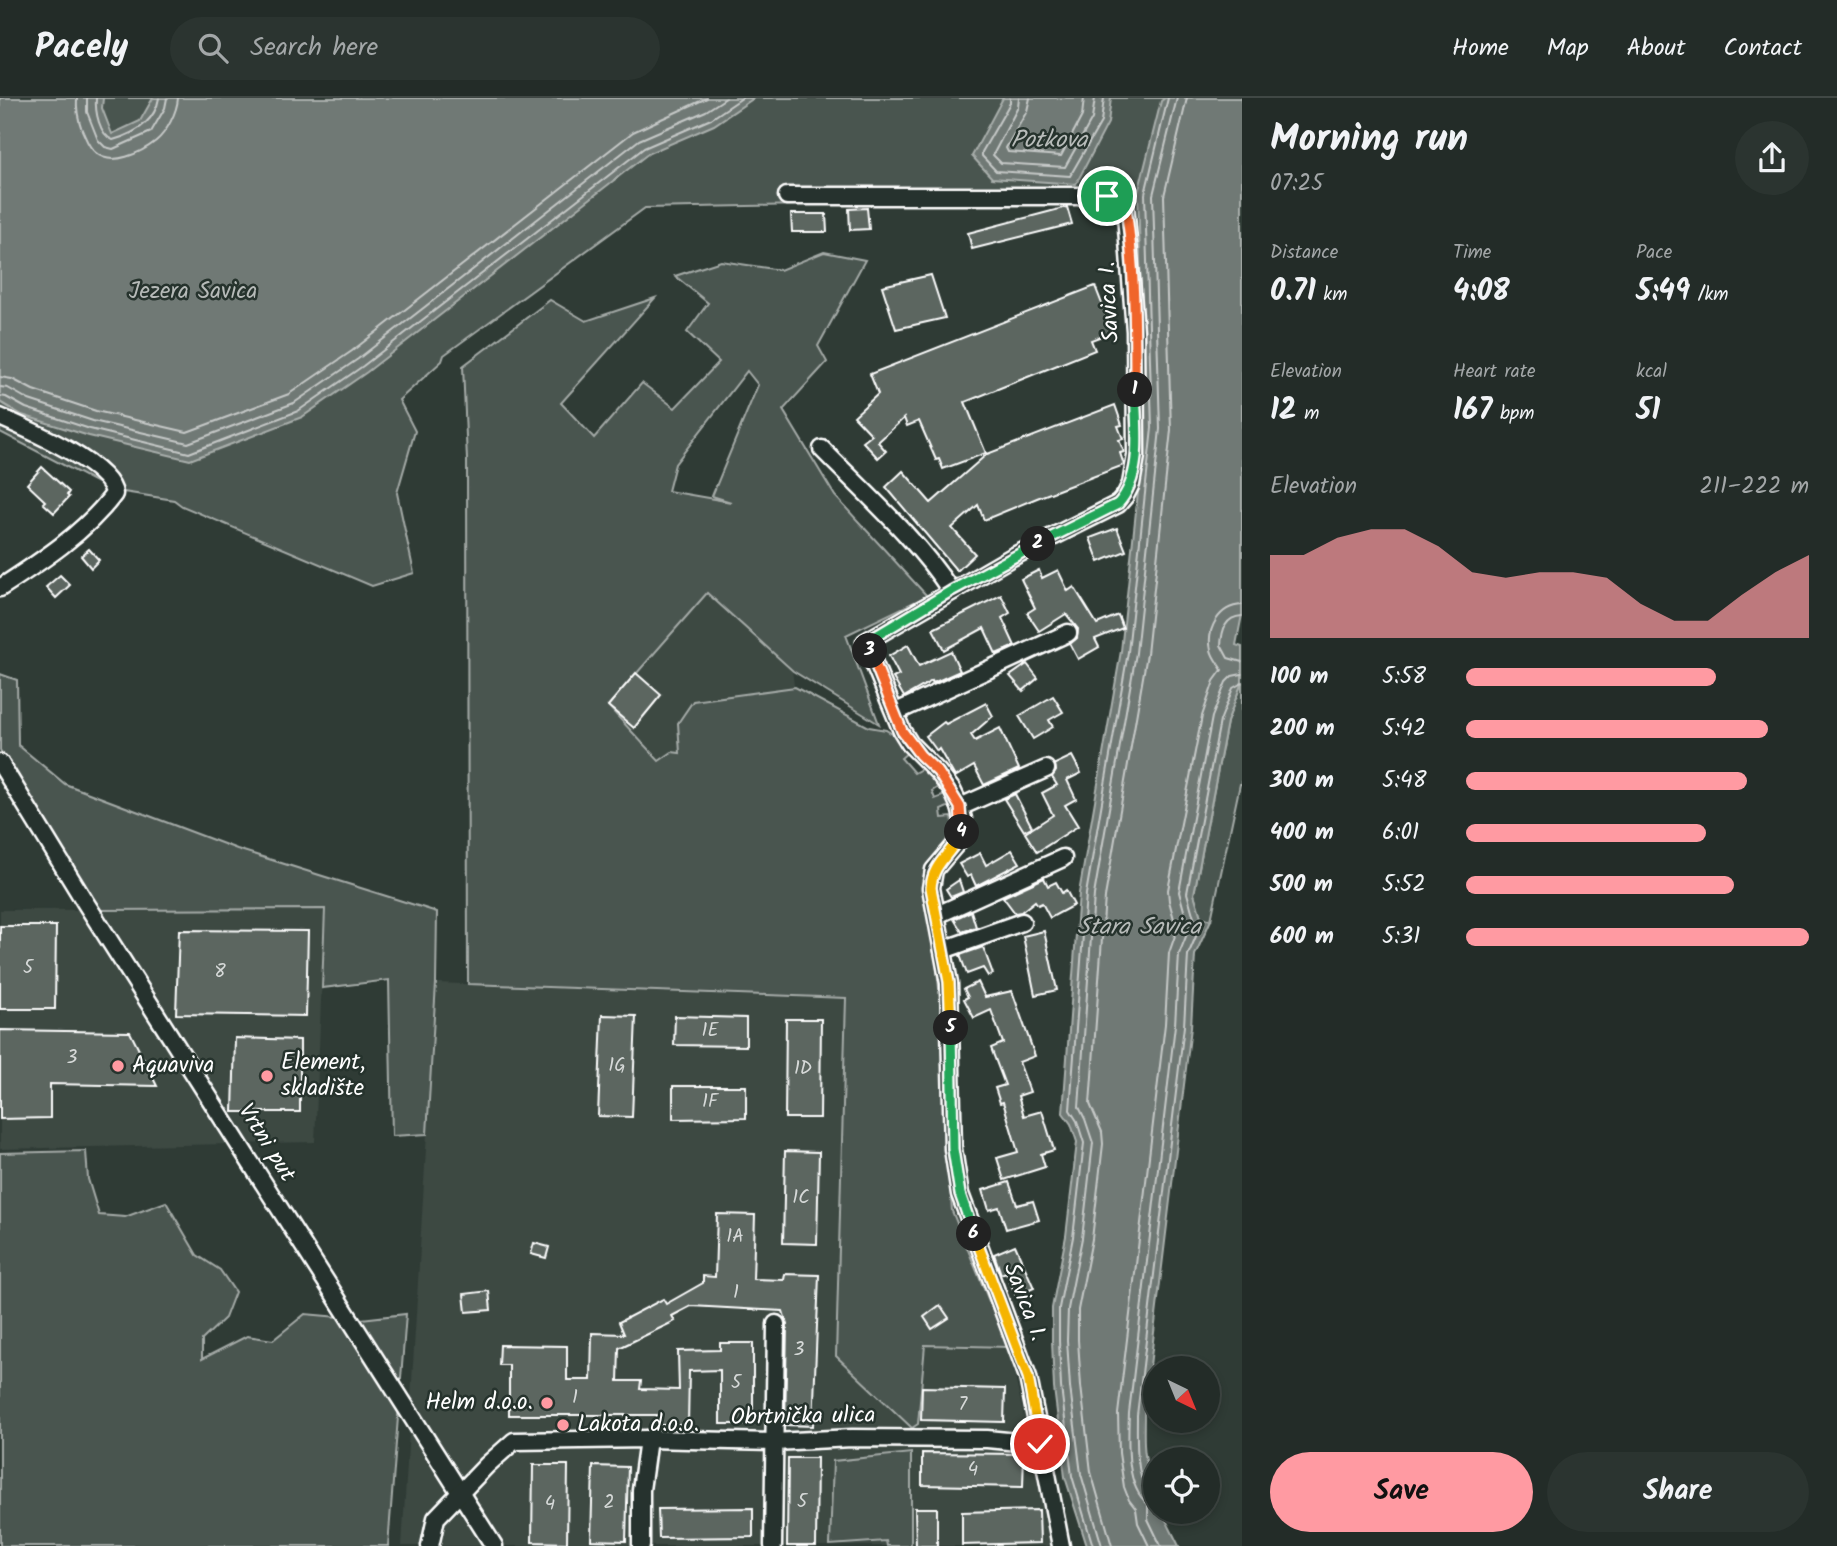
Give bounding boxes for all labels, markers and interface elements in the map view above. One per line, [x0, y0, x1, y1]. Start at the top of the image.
search box [170, 17, 660, 80]
text: Pacely [35, 22, 128, 75]
text: Search here [250, 27, 378, 69]
icon: search [194, 29, 232, 67]
text: Home [1452, 29, 1509, 68]
text: Map [1547, 29, 1589, 68]
text: About [1627, 29, 1685, 68]
text: Contact [1723, 29, 1802, 68]
text: Morning run [1270, 110, 1468, 170]
water label: Potkova [1011, 121, 1089, 160]
button: share [1735, 121, 1809, 195]
pin [1077, 166, 1137, 226]
text: 07:25 [1270, 166, 1323, 202]
icon: arrive [1088, 177, 1126, 215]
text: Distance [1270, 238, 1338, 268]
text: Time [1453, 238, 1491, 268]
text: Pace [1636, 238, 1672, 268]
street label: Savica I. [1090, 261, 1130, 343]
text: 0.71 [1270, 268, 1316, 316]
text: 4:08 [1453, 268, 1510, 316]
text: 5:49 [1636, 268, 1690, 316]
park label: Jezera Savica [129, 274, 257, 310]
text: km [1316, 280, 1347, 310]
text: /km [1690, 280, 1728, 310]
text: Elevation [1270, 357, 1342, 387]
text: Heart rate [1453, 357, 1536, 387]
text: kcal [1636, 357, 1667, 387]
pin: 1 [1118, 372, 1152, 408]
text: 1 [1132, 374, 1137, 404]
text: 12 [1270, 387, 1297, 435]
text: 167 [1453, 387, 1492, 435]
text: 51 [1636, 387, 1660, 435]
text: m [1297, 399, 1319, 429]
text: bpm [1492, 399, 1534, 429]
text: Elevation [1270, 469, 1357, 505]
text: 211–222 m [1700, 469, 1809, 505]
pin: 2 [1020, 526, 1056, 562]
text: 2 [1032, 528, 1043, 558]
pin: 3 [852, 634, 888, 668]
text: 3 [864, 635, 875, 665]
text: 100 m [1270, 659, 1328, 695]
text: 5:58 [1382, 659, 1426, 695]
text: 200 m [1270, 711, 1335, 747]
text: 5:42 [1382, 711, 1426, 747]
text: 300 m [1270, 763, 1334, 799]
text: 5:48 [1382, 763, 1427, 799]
pin: 4 [944, 814, 979, 850]
text: 400 m [1270, 815, 1334, 851]
text: 6:01 [1382, 815, 1419, 851]
text: 4 [956, 816, 967, 846]
text: 500 m [1270, 867, 1333, 903]
text: 5:52 [1382, 867, 1426, 903]
water label: Stara Savica [1077, 908, 1203, 947]
text: 600 m [1270, 919, 1334, 955]
text: 5:31 [1382, 919, 1420, 955]
house number: 5 [23, 953, 35, 983]
house number: 8 [214, 957, 226, 987]
pin: 5 [934, 1010, 968, 1046]
text: 5 [946, 1012, 955, 1042]
house number: 1E [701, 1016, 719, 1046]
house number: 3 [67, 1043, 78, 1073]
place label: Element, skladište [281, 1045, 366, 1107]
place label: Aquaviva [132, 1048, 214, 1084]
house number: 1G [608, 1051, 626, 1081]
house number: 1D [794, 1054, 812, 1084]
marker: Aquaviva [110, 1058, 126, 1074]
marker: Element, skladište [259, 1068, 275, 1084]
house number: 1F [702, 1087, 720, 1117]
street label: Vrtni put [228, 1097, 305, 1190]
house number: 1C [792, 1183, 810, 1213]
pin: 6 [956, 1216, 992, 1252]
text: 6 [968, 1218, 979, 1248]
house number: 1A [726, 1222, 744, 1252]
street label: Savica I. [993, 1258, 1055, 1346]
house number: 1 [733, 1278, 739, 1308]
house number: 3 [794, 1335, 805, 1365]
north arrow [1143, 1356, 1220, 1433]
map controls [1143, 1356, 1220, 1524]
house number: 5 [731, 1368, 743, 1398]
house number: 1 [572, 1383, 578, 1413]
place label: Helm d.o.o. [425, 1385, 533, 1421]
house number: 7 [959, 1390, 969, 1420]
marker: Helm d.o.o. [539, 1395, 555, 1411]
street label: Obrtnička ulica [730, 1398, 876, 1436]
place label: Lakota d.o.o. [577, 1407, 699, 1443]
pin [1010, 1414, 1070, 1474]
marker: Lakota d.o.o. [555, 1417, 571, 1433]
icon: check [1021, 1425, 1059, 1463]
button: locate [1143, 1447, 1220, 1524]
button: Save [1270, 1452, 1533, 1532]
button: Share [1547, 1452, 1809, 1532]
house number: 4 [968, 1455, 978, 1485]
house number: 5 [797, 1487, 809, 1517]
house number: 2 [603, 1488, 615, 1518]
house number: 4 [545, 1489, 555, 1519]

